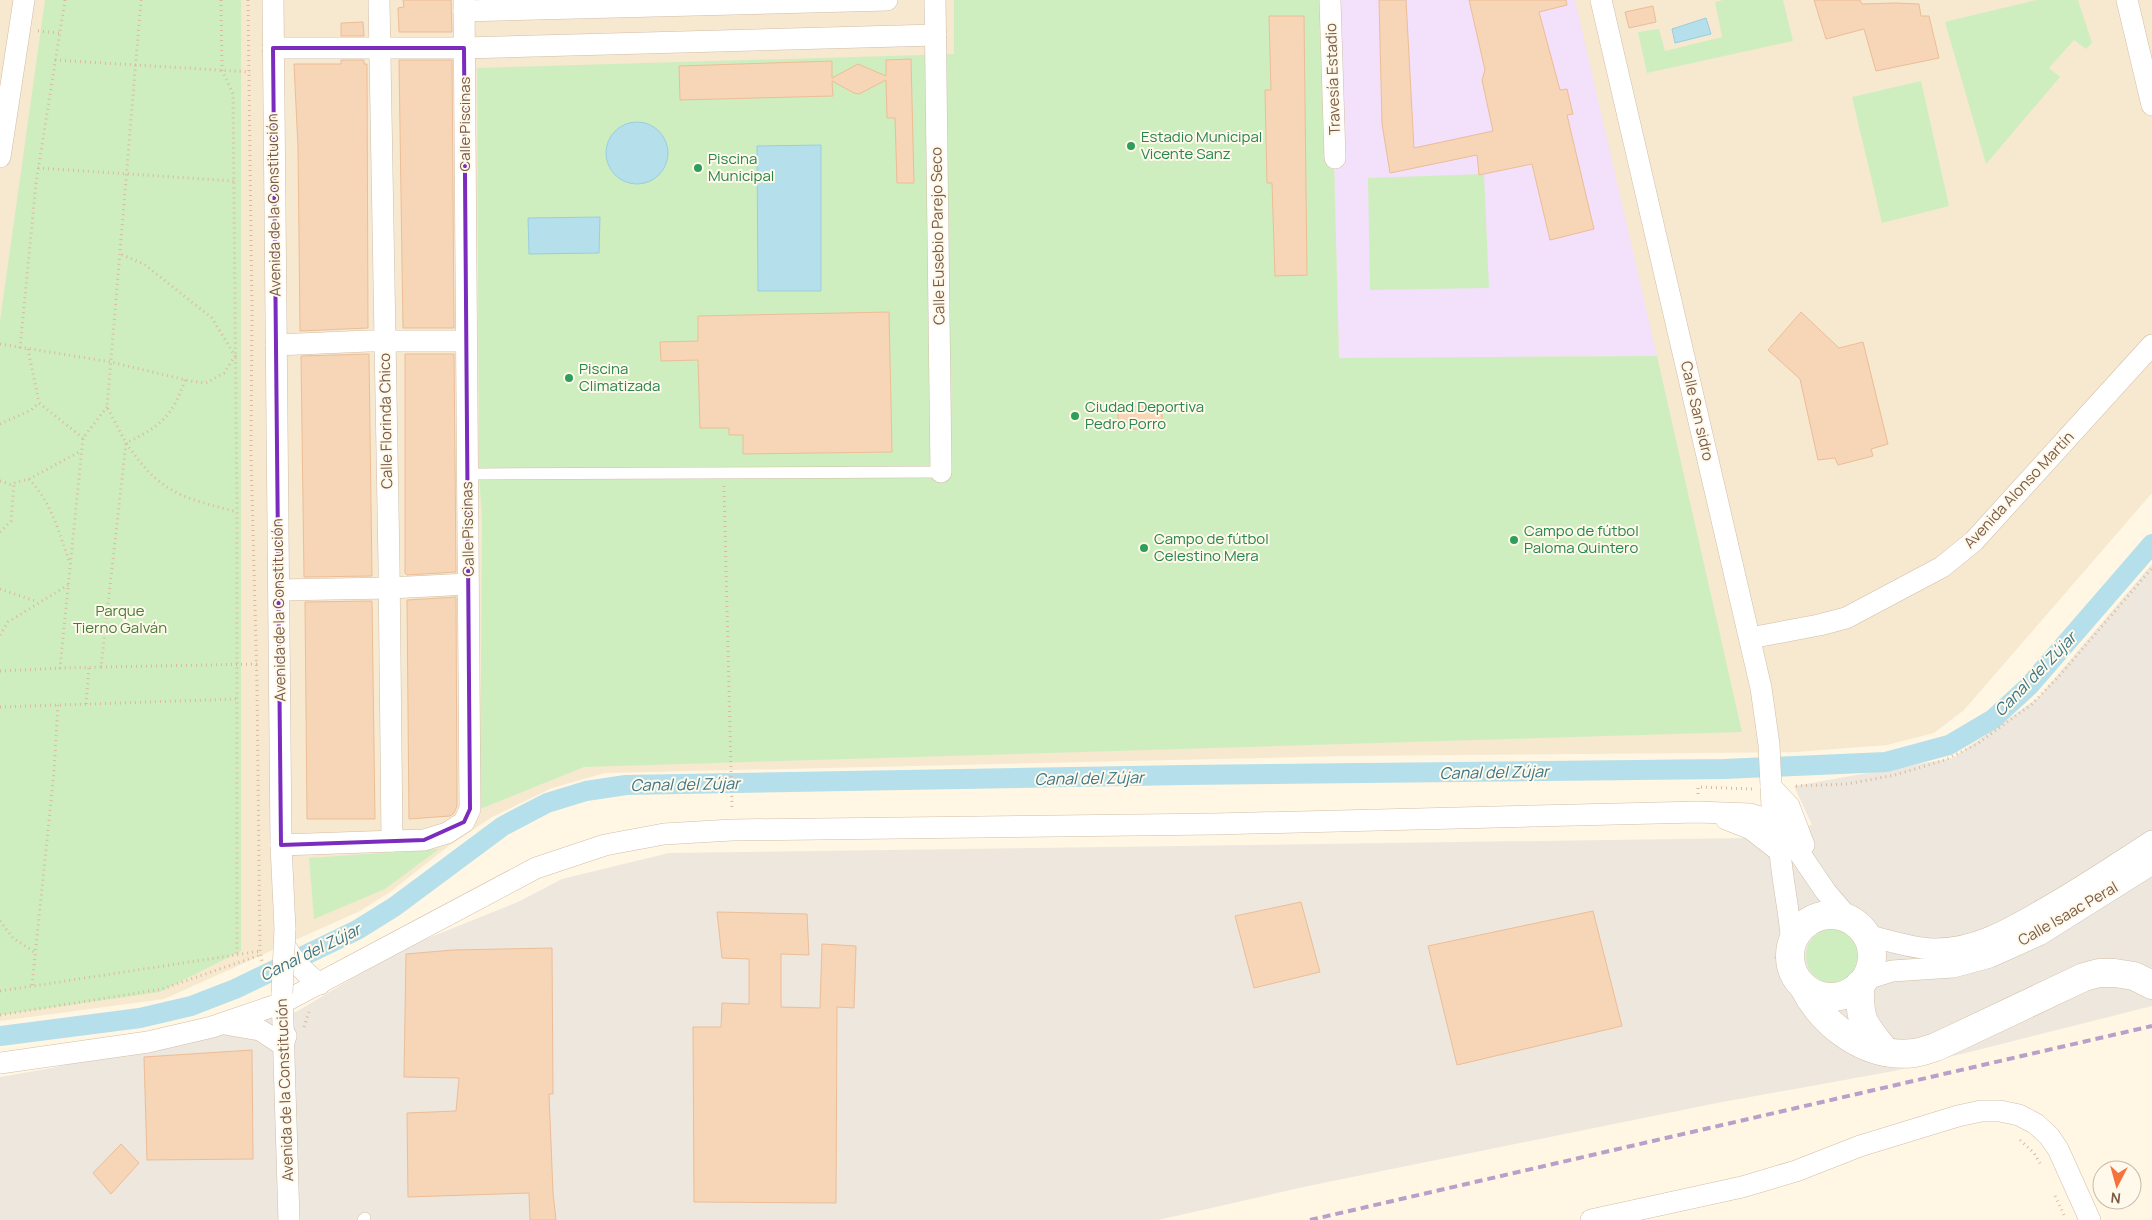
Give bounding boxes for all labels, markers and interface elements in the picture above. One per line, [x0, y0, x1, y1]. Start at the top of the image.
street label: Travesía Estadio [1320, 22, 1345, 135]
street label: Calle Piscinas [454, 76, 475, 171]
street label: Avenida de la Constitución [261, 113, 286, 297]
place label: Estadio Municipal Vicente Sanz [1141, 126, 1262, 164]
marker: Estadio Municipal Vicente Sanz [1125, 140, 1137, 152]
street label: Calle Eusebio Parejo Seco [925, 147, 950, 325]
place label: Piscina Municipal [708, 148, 774, 186]
marker: Piscina Municipal [692, 162, 704, 174]
street label: Calle Florinda Chico [374, 353, 397, 489]
place label: Piscina Climatizada [579, 358, 660, 396]
street label: Calle San sidro [1676, 359, 1719, 463]
marker: Piscina Climatizada [563, 372, 575, 384]
place label: Ciudad Deportiva Pedro Porro [1085, 396, 1204, 434]
marker: Ciudad Deportiva Pedro Porro [1069, 410, 1081, 422]
street label: Avenida Alonso Martín [1959, 427, 2078, 553]
street label: Calle Piscinas [456, 481, 479, 577]
street label: Avenida de la Constitución [266, 518, 291, 702]
place label: Campo de fútbol Paloma Quintero [1524, 520, 1639, 558]
place label: Campo de fútbol Celestino Mera [1154, 528, 1269, 566]
marker: Campo de fútbol Paloma Quintero [1508, 534, 1520, 546]
marker: Campo de fútbol Celestino Mera [1138, 542, 1150, 554]
park label: Parque Tierno Galván [73, 600, 167, 638]
water label: Canal del Zújar [1989, 625, 2082, 721]
water label: Canal del Zújar [1439, 760, 1551, 784]
water label: Canal del Zújar [1034, 766, 1146, 790]
water label: Canal del Zújar [630, 772, 742, 796]
street label: Calle Isaac Peral [2014, 876, 2121, 951]
water label: Canal del Zújar [256, 917, 366, 986]
street label: Avenida de la Constitución [271, 998, 298, 1182]
north arrow [2092, 1160, 2142, 1210]
text: N [2110, 1188, 2122, 1208]

